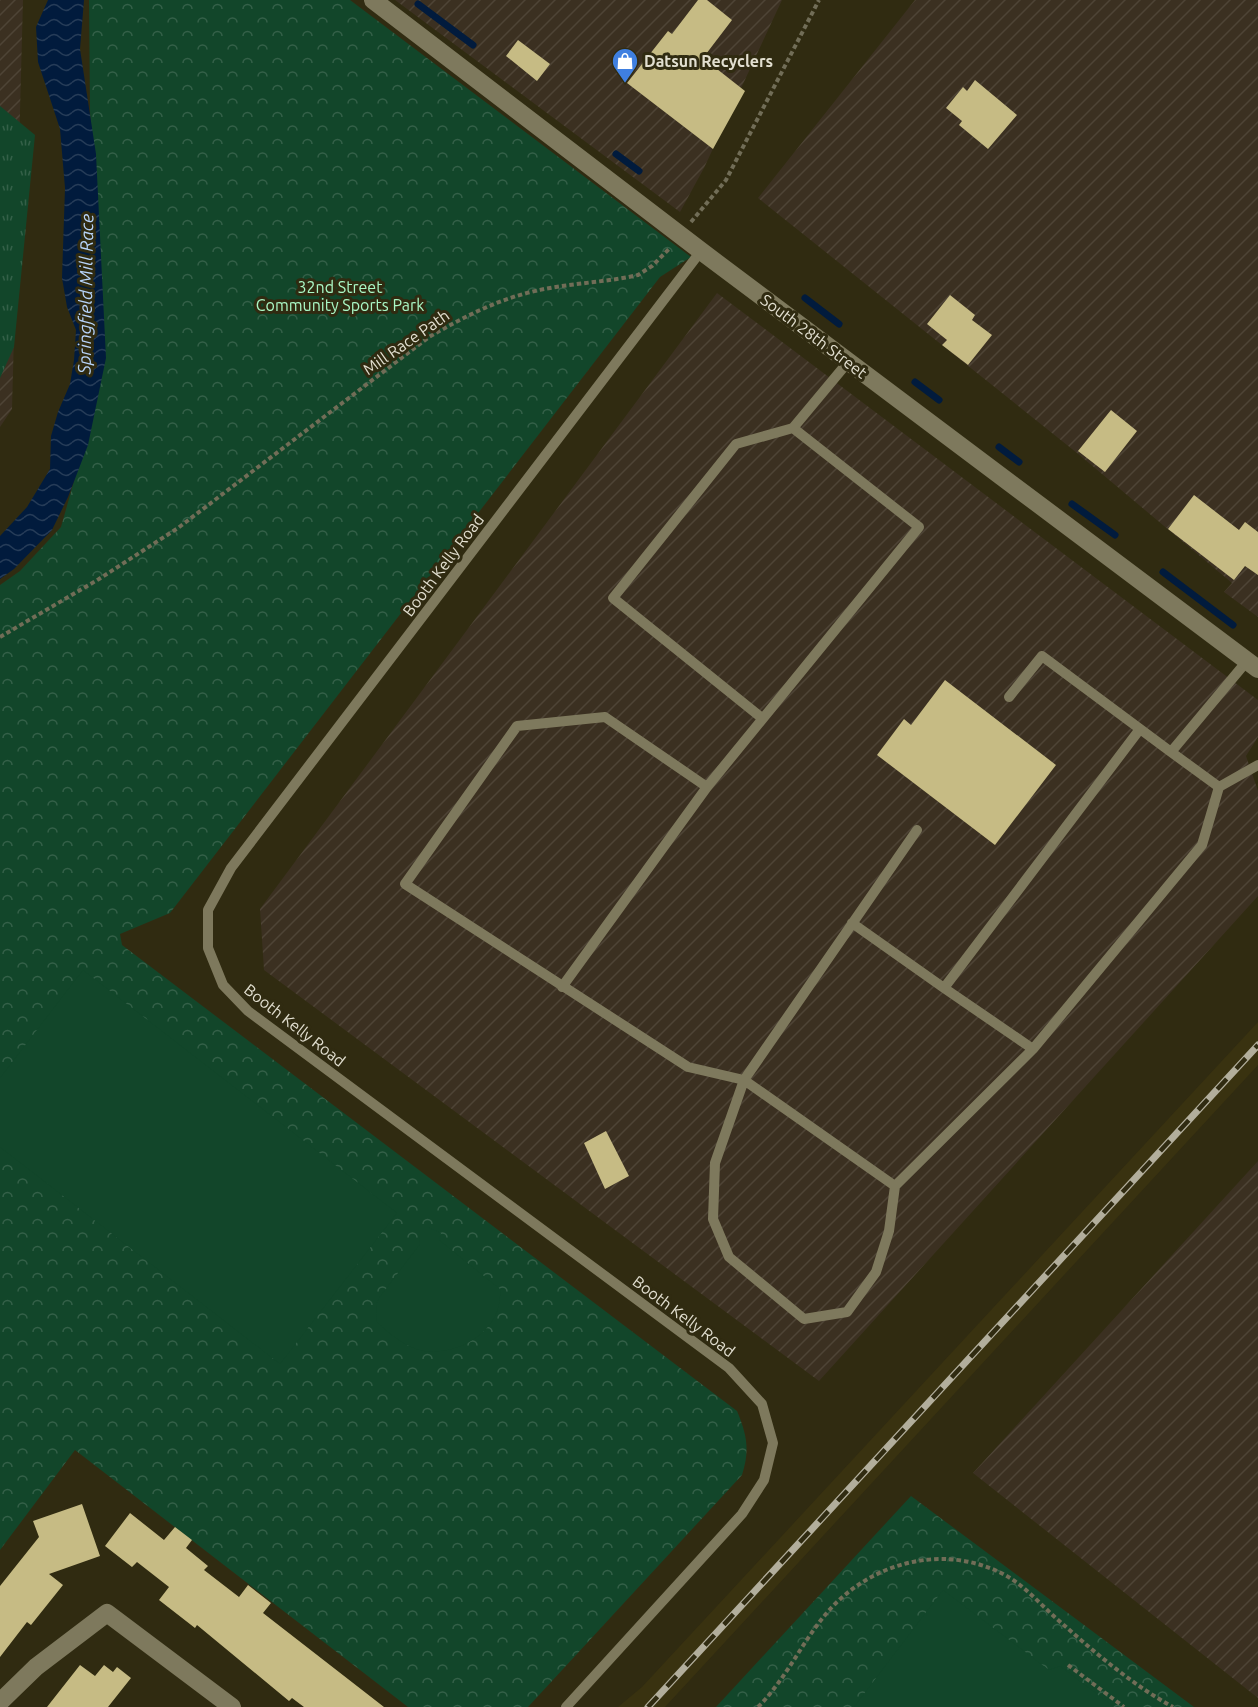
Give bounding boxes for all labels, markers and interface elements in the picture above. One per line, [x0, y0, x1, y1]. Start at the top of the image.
shop icon: Datsun Recyclers [610, 46, 640, 84]
place label: Datsun Recyclers [644, 52, 773, 70]
water label: Springfield Mill Race [74, 214, 97, 375]
park label: 32nd Street Community Sports Park [256, 278, 424, 314]
street label: South 28th Street [758, 290, 871, 382]
street label: Mill Race Path [359, 306, 453, 378]
street label: Booth Kelly Road [399, 510, 487, 620]
street label: Booth Kelly Road [241, 980, 349, 1070]
street label: Booth Kelly Road [629, 1272, 739, 1360]

